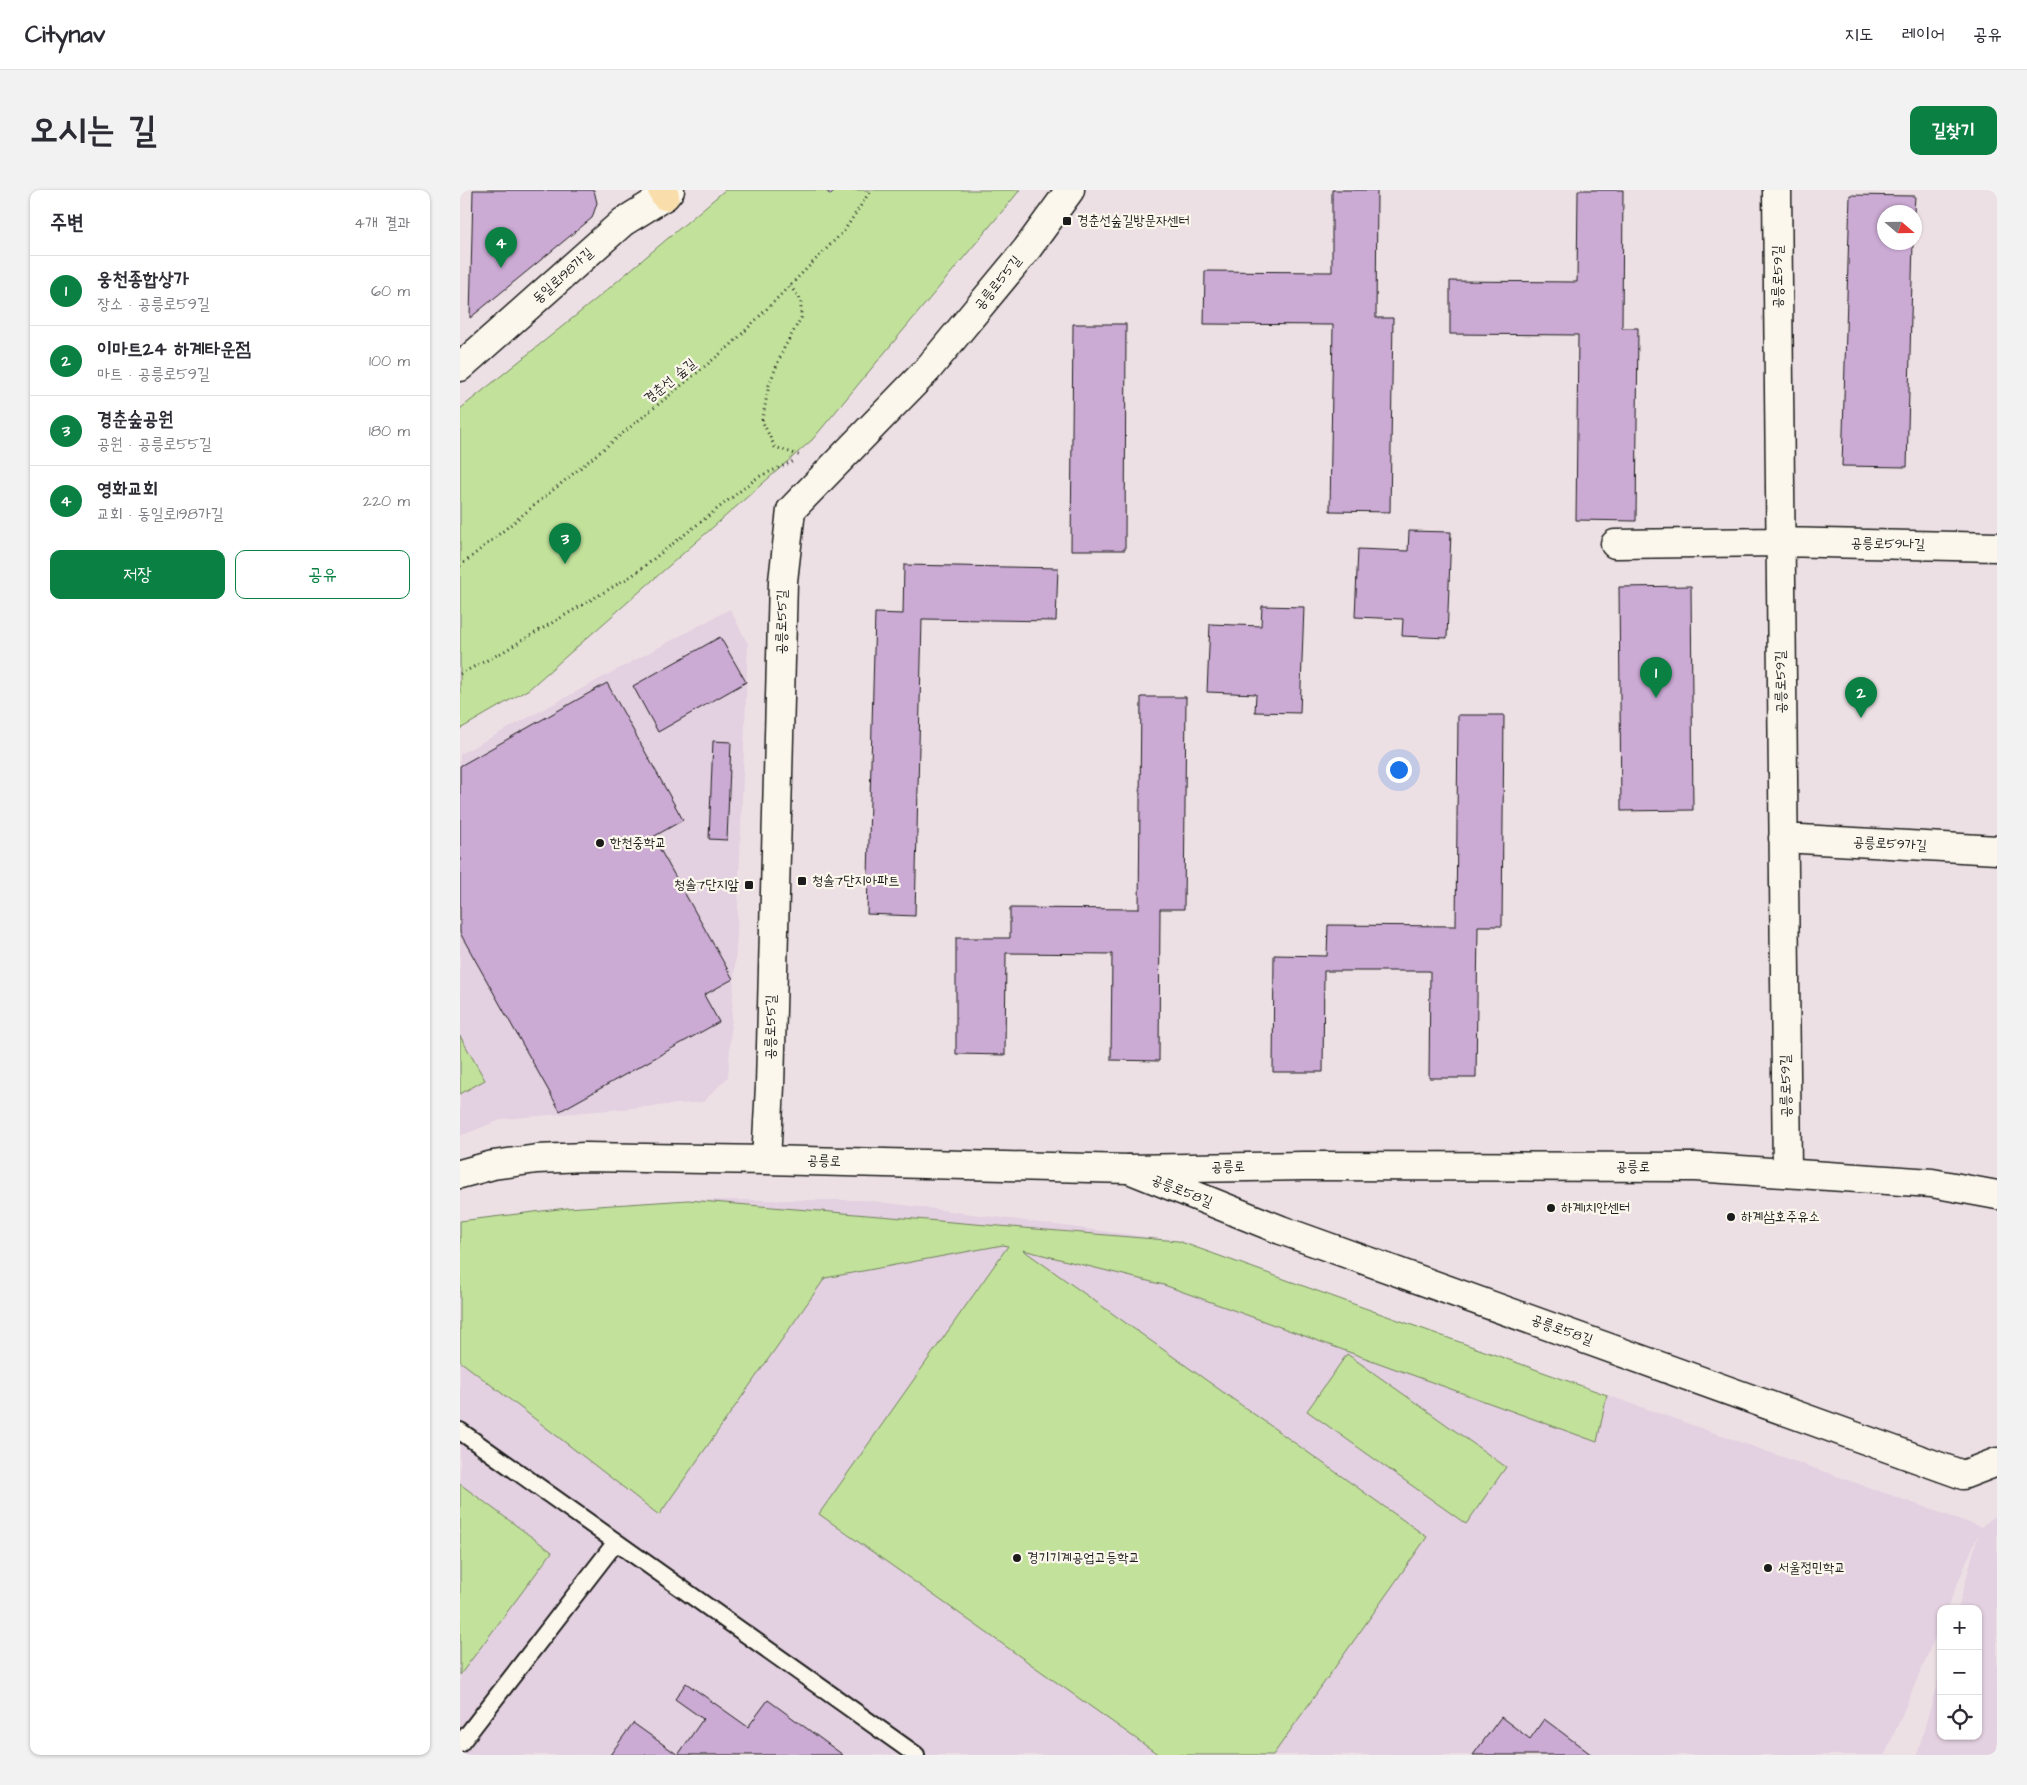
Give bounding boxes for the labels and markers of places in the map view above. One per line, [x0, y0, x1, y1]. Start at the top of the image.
place label: 경춘선숲길방문자센터 [1077, 211, 1190, 231]
marker: 경춘선숲길방문자센터 [1061, 215, 1073, 227]
pin: 4 [485, 227, 517, 268]
pin: 3 [549, 523, 581, 564]
pin: 1 [1640, 657, 1672, 698]
pin: 2 [1845, 677, 1877, 718]
place label: 한천중학교 [610, 833, 666, 853]
marker: 한천중학교 [594, 837, 606, 849]
place label: 청솔7단지아파트 [812, 871, 899, 891]
place label: 청솔7단지앞 [674, 875, 739, 895]
marker: 청솔7단지아파트 [796, 875, 808, 887]
marker: 청솔7단지앞 [743, 879, 755, 891]
place label: 하계1치안센터 [1561, 1198, 1630, 1218]
marker: 하계1치안센터 [1545, 1202, 1557, 1214]
place label: 하계삼호주유소 [1741, 1207, 1820, 1227]
marker: 하계삼호주유소 [1725, 1211, 1737, 1223]
place label: 경기기계공업고등학교 [1027, 1548, 1140, 1568]
marker: 경기기계공업고등학교 [1011, 1552, 1023, 1564]
place label: 서울정민학교 [1778, 1558, 1846, 1578]
marker: 서울정민학교 [1762, 1562, 1774, 1574]

